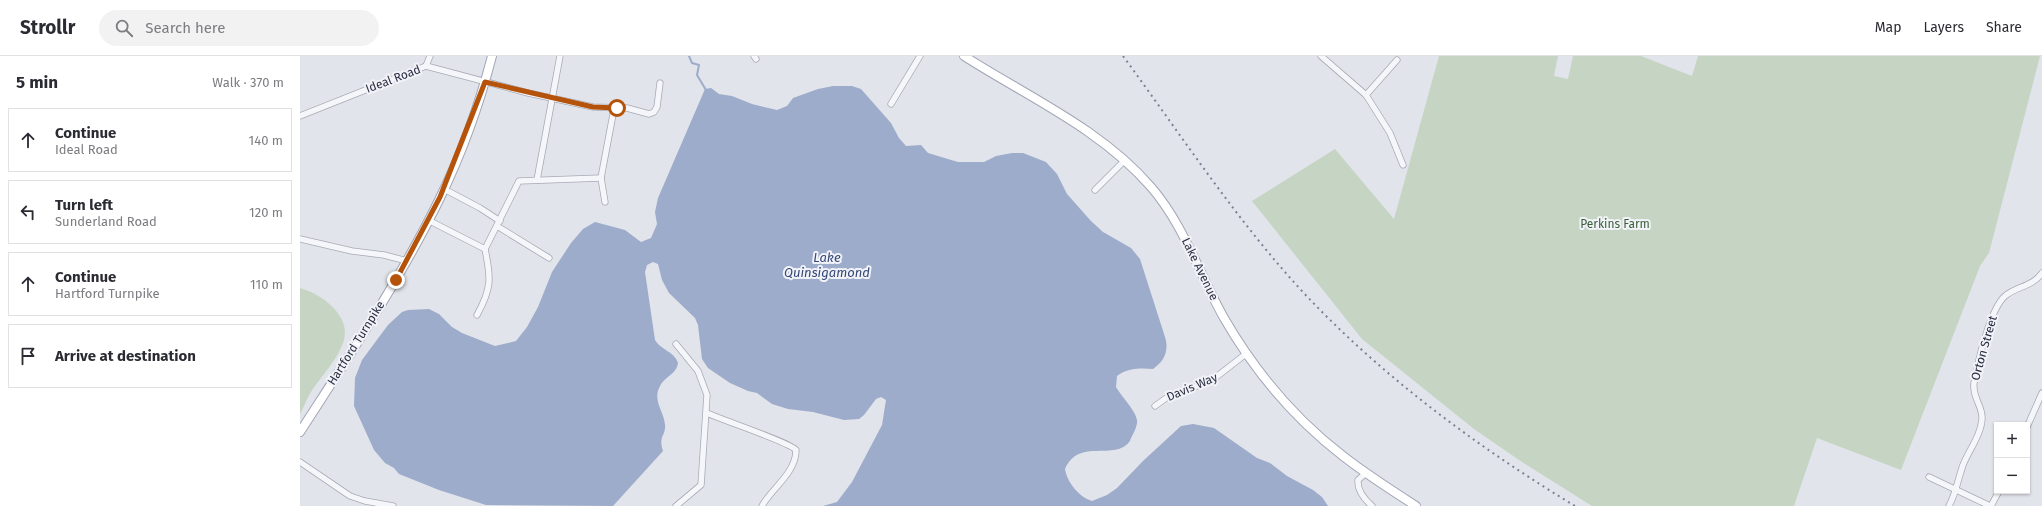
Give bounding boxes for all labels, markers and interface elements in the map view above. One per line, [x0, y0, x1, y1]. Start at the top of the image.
search box [99, 10, 379, 46]
text: Strollr [20, 16, 75, 39]
icon: search [113, 17, 135, 39]
text: Search here [145, 19, 225, 37]
text: Map [1875, 19, 1901, 36]
text: Layers [1923, 19, 1964, 36]
text: Share [1986, 19, 2022, 36]
street label: Ideal Road [363, 62, 423, 96]
text: 5 min [16, 72, 58, 93]
text: Walk · 370 m [212, 75, 284, 90]
route start [608, 99, 626, 117]
text: Continue [55, 124, 116, 142]
icon: ahead [17, 129, 39, 151]
text: 140 m [249, 133, 283, 148]
text: Ideal Road [55, 142, 118, 157]
text: Turn left [55, 196, 113, 214]
icon: left [17, 201, 39, 223]
text: 120 m [249, 205, 283, 220]
text: Sunderland Road [55, 214, 157, 229]
park label: Perkins Farm [1580, 217, 1650, 231]
street label: Lake Avenue [1179, 235, 1221, 303]
water label: Lake Quinsigamond [784, 250, 870, 280]
text: Continue [55, 268, 116, 286]
route end [387, 271, 405, 289]
icon: ahead [17, 273, 39, 295]
text: 110 m [250, 277, 283, 292]
text: Hartford Turnpike [55, 286, 160, 301]
street label: Hartford Turnpike [324, 298, 388, 388]
street label: Orton Street [1968, 313, 2000, 382]
icon: arrive [17, 345, 39, 367]
text: Arrive at destination [55, 347, 196, 365]
street label: Davis Way [1164, 370, 1220, 404]
map controls [1994, 422, 2030, 494]
button: + [1994, 422, 2030, 458]
button: − [1994, 458, 2030, 494]

